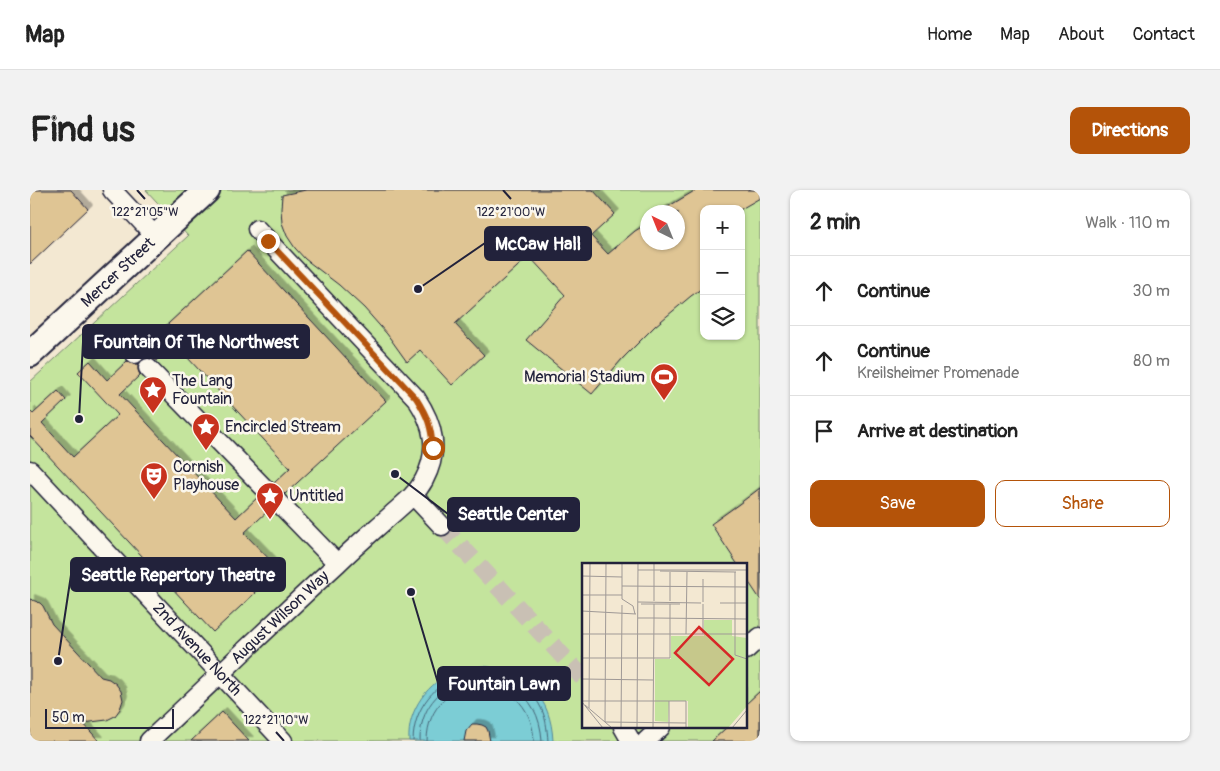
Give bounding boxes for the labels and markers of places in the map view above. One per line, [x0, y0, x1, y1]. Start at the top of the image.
callout: McCaw Hall [485, 227, 591, 260]
callout: Fountain Of The Northwest [83, 325, 309, 358]
sports icon: Memorial Stadium [649, 362, 679, 401]
place label: Memorial Stadium [524, 367, 645, 387]
place label: The Lang Fountain [172, 371, 233, 409]
place icon: The Lang Fountain [138, 375, 168, 414]
place icon: Encircled Stream [191, 412, 221, 451]
place label: Encircled Stream [225, 417, 341, 437]
place label: Cornish Playhouse [173, 457, 239, 495]
theatre icon: Cornish Playhouse [139, 461, 169, 500]
place icon: Untitled [255, 481, 285, 520]
place label: Untitled [289, 486, 344, 506]
callout: Seattle Center [448, 498, 579, 531]
callout: Seattle Repertory Theatre [71, 558, 285, 591]
callout: Fountain Lawn [438, 667, 570, 700]

